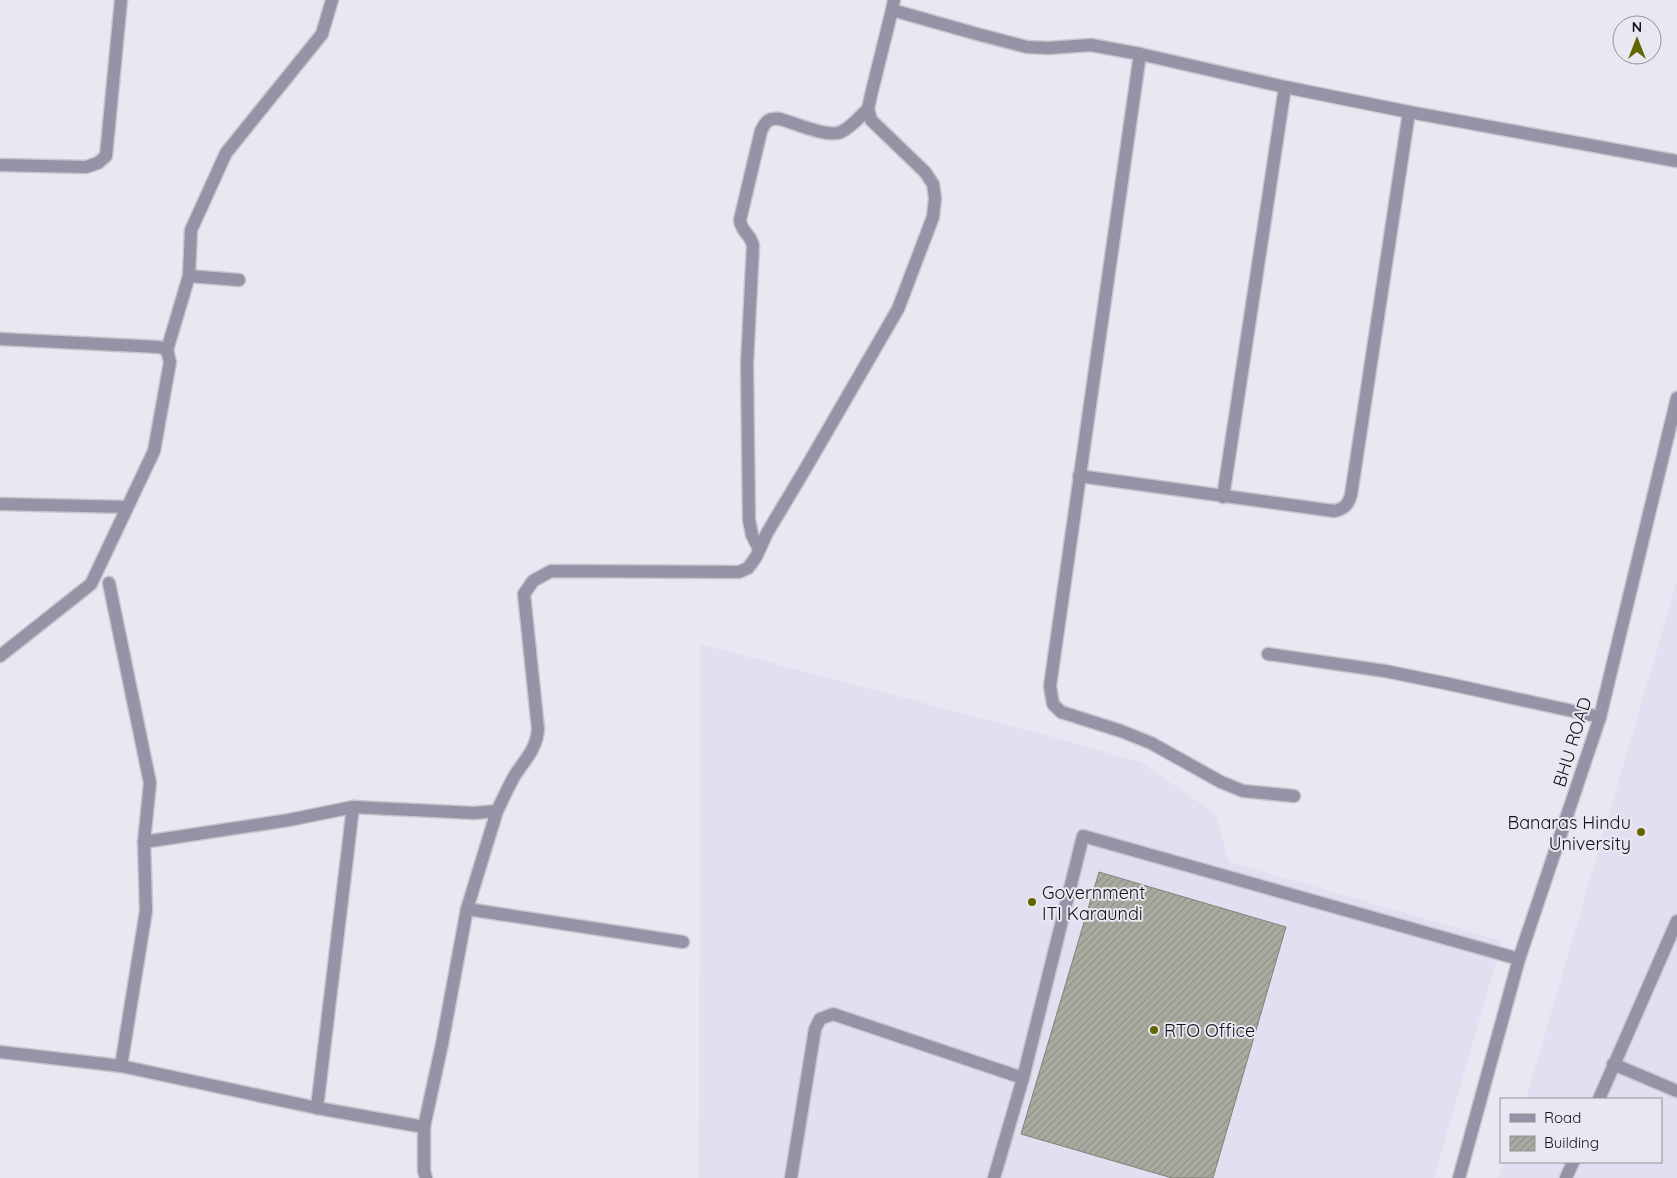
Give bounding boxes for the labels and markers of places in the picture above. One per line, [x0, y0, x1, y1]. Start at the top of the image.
place label: Banaras Hindu University [1507, 811, 1631, 855]
marker: Banaras Hindu University [1635, 826, 1647, 838]
place label: Government ITI Karaundi [1042, 881, 1145, 925]
marker: Government ITI Karaundi [1026, 896, 1038, 908]
place label: RTO Office [1164, 1019, 1255, 1042]
marker: RTO Office [1148, 1024, 1160, 1036]

